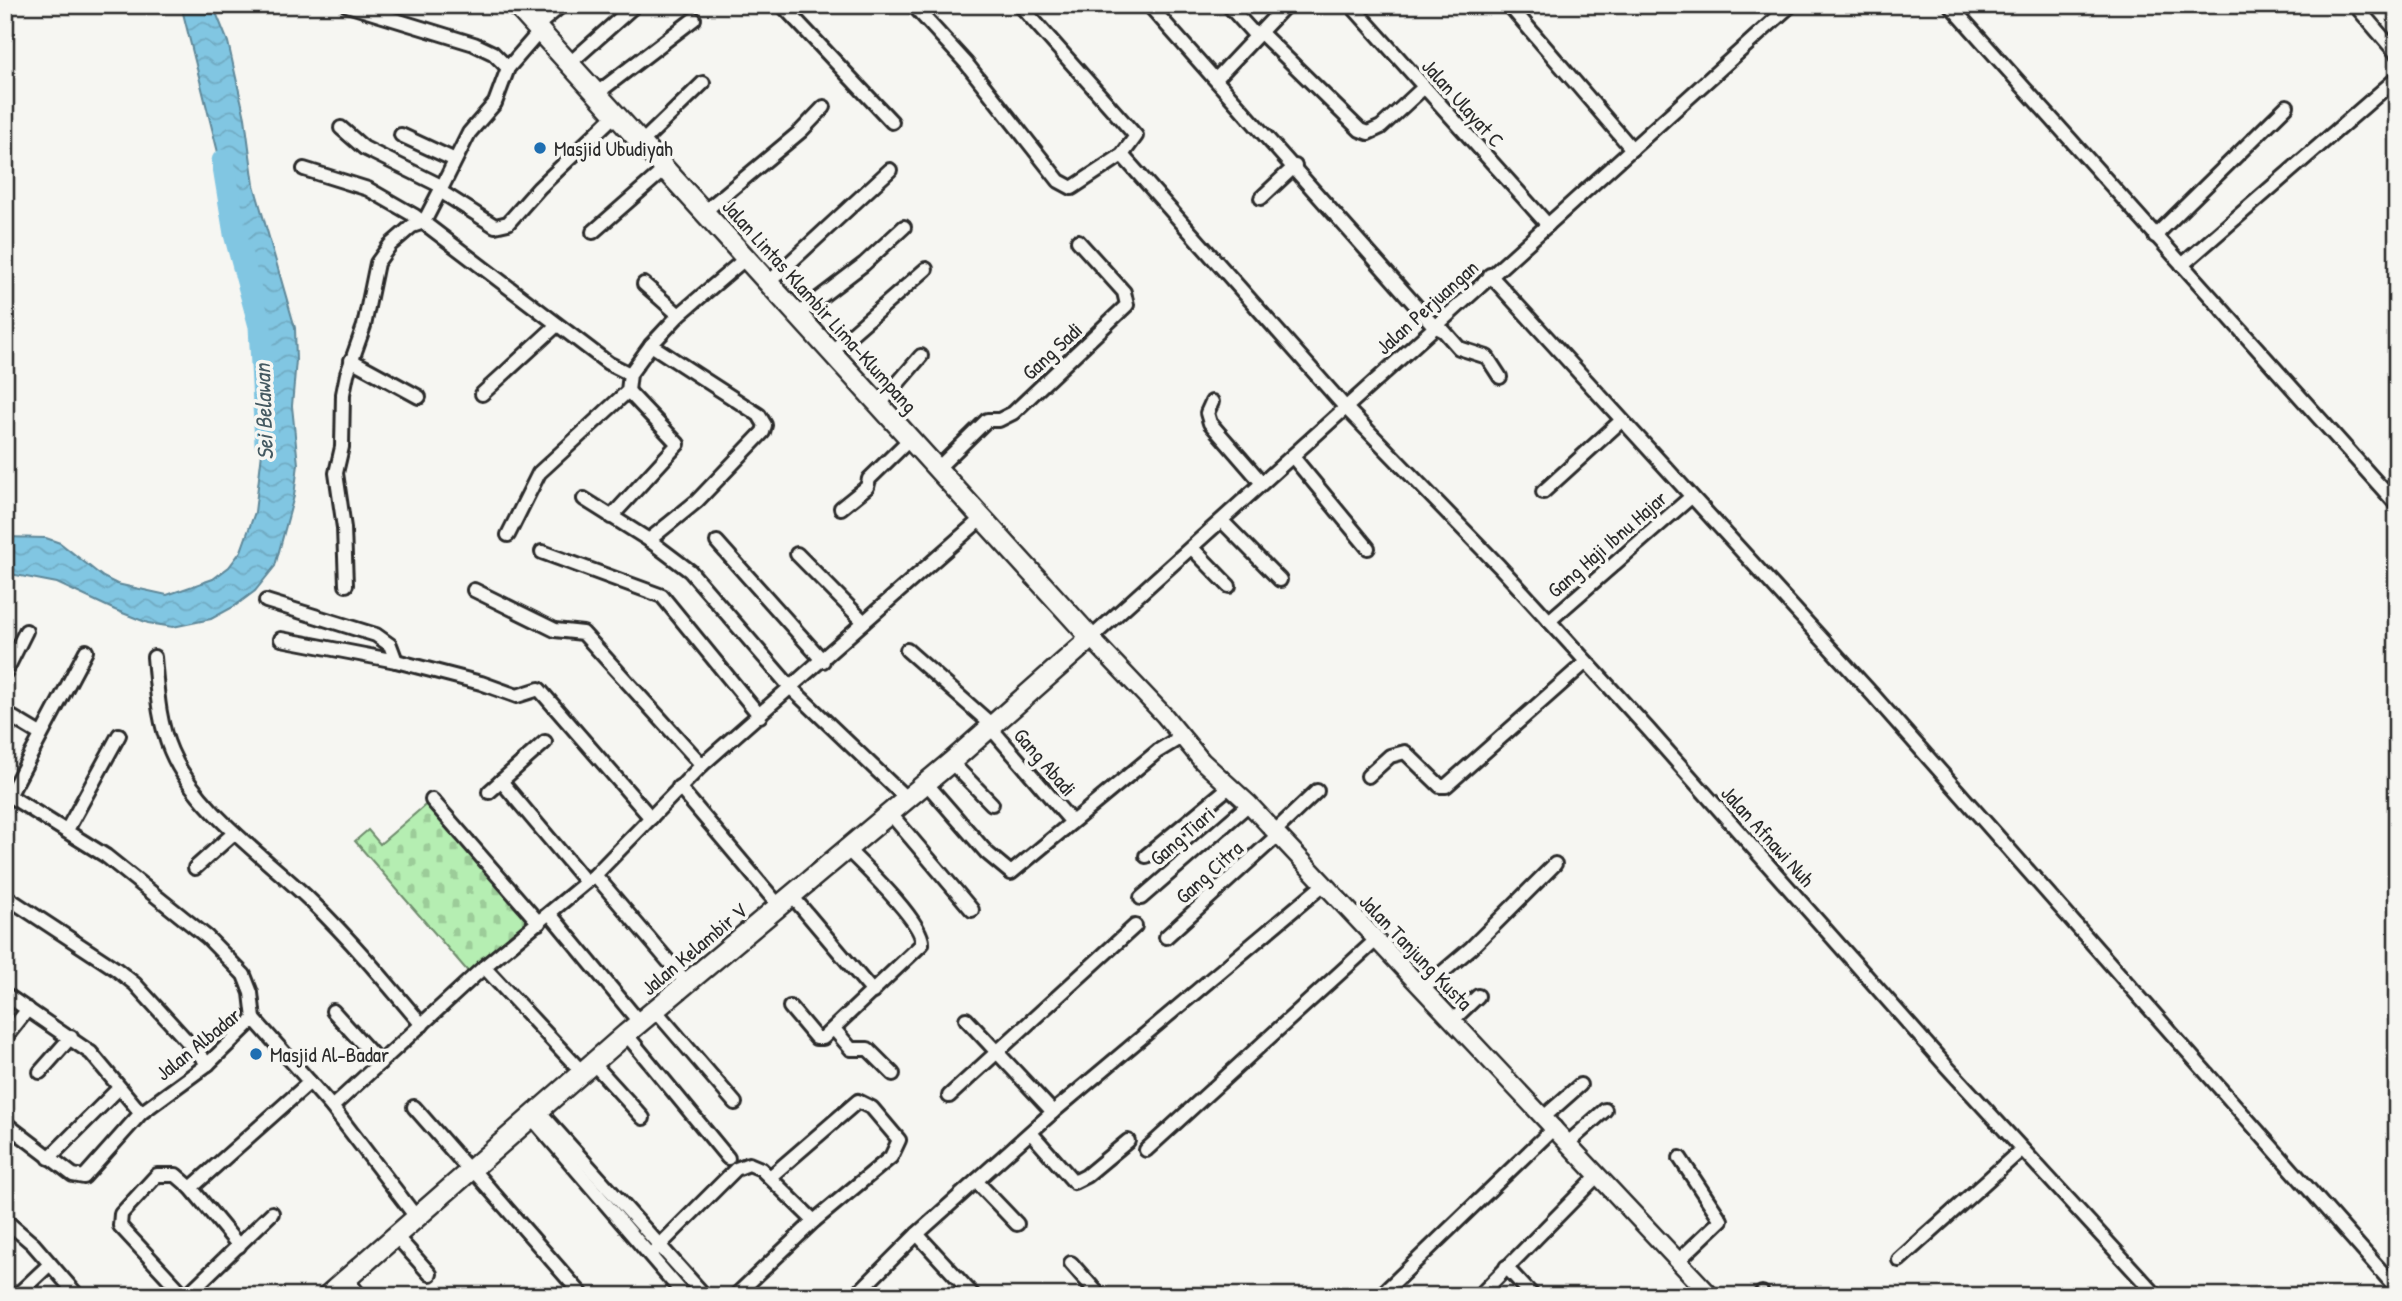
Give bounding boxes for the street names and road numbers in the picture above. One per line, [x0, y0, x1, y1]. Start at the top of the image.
street label: Jalan Ulayat C [1415, 52, 1511, 154]
street label: Jalan Lintas Klambir Lima–Klumpang [716, 193, 924, 419]
street label: Jalan Perjuangan [1369, 253, 1485, 361]
street label: Gang Sadi [1016, 316, 1088, 386]
street label: Gang Haji Ibnu Hajar [1541, 484, 1673, 604]
street label: Gang Abadi [1007, 722, 1083, 802]
street label: Jalan Afnawi Nuh [1715, 779, 1821, 893]
street label: Gang Tiari [1143, 800, 1221, 872]
street label: Gang Citra [1169, 834, 1249, 910]
street label: Jalan Tanjung Kusta [1353, 887, 1479, 1017]
street label: Jalan Kelambir V [635, 896, 753, 1002]
street label: Jalan Albadar [149, 1001, 247, 1087]

